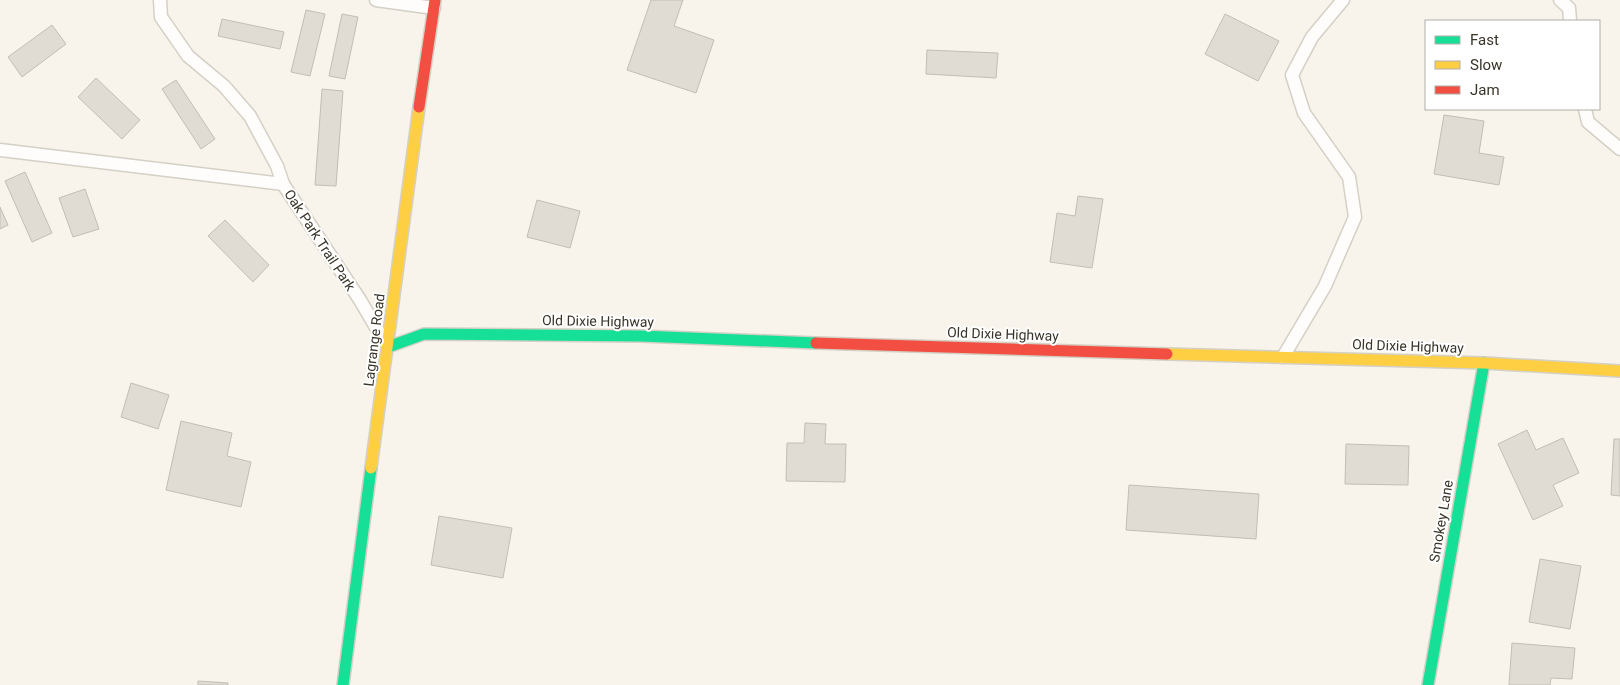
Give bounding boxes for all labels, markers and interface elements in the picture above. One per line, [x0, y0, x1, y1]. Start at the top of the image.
legend [1425, 20, 1600, 110]
text: Fast [1470, 31, 1499, 49]
text: Slow [1470, 56, 1502, 74]
text: Jam [1470, 81, 1500, 99]
street label: Oak Park Trail Park [281, 186, 359, 294]
street label: Lagrange Road [360, 293, 388, 387]
street label: Old Dixie Highway [542, 312, 654, 330]
street label: Old Dixie Highway [947, 324, 1060, 344]
street label: Old Dixie Highway [1352, 336, 1465, 356]
street label: Smokey Lane [1426, 479, 1456, 563]

